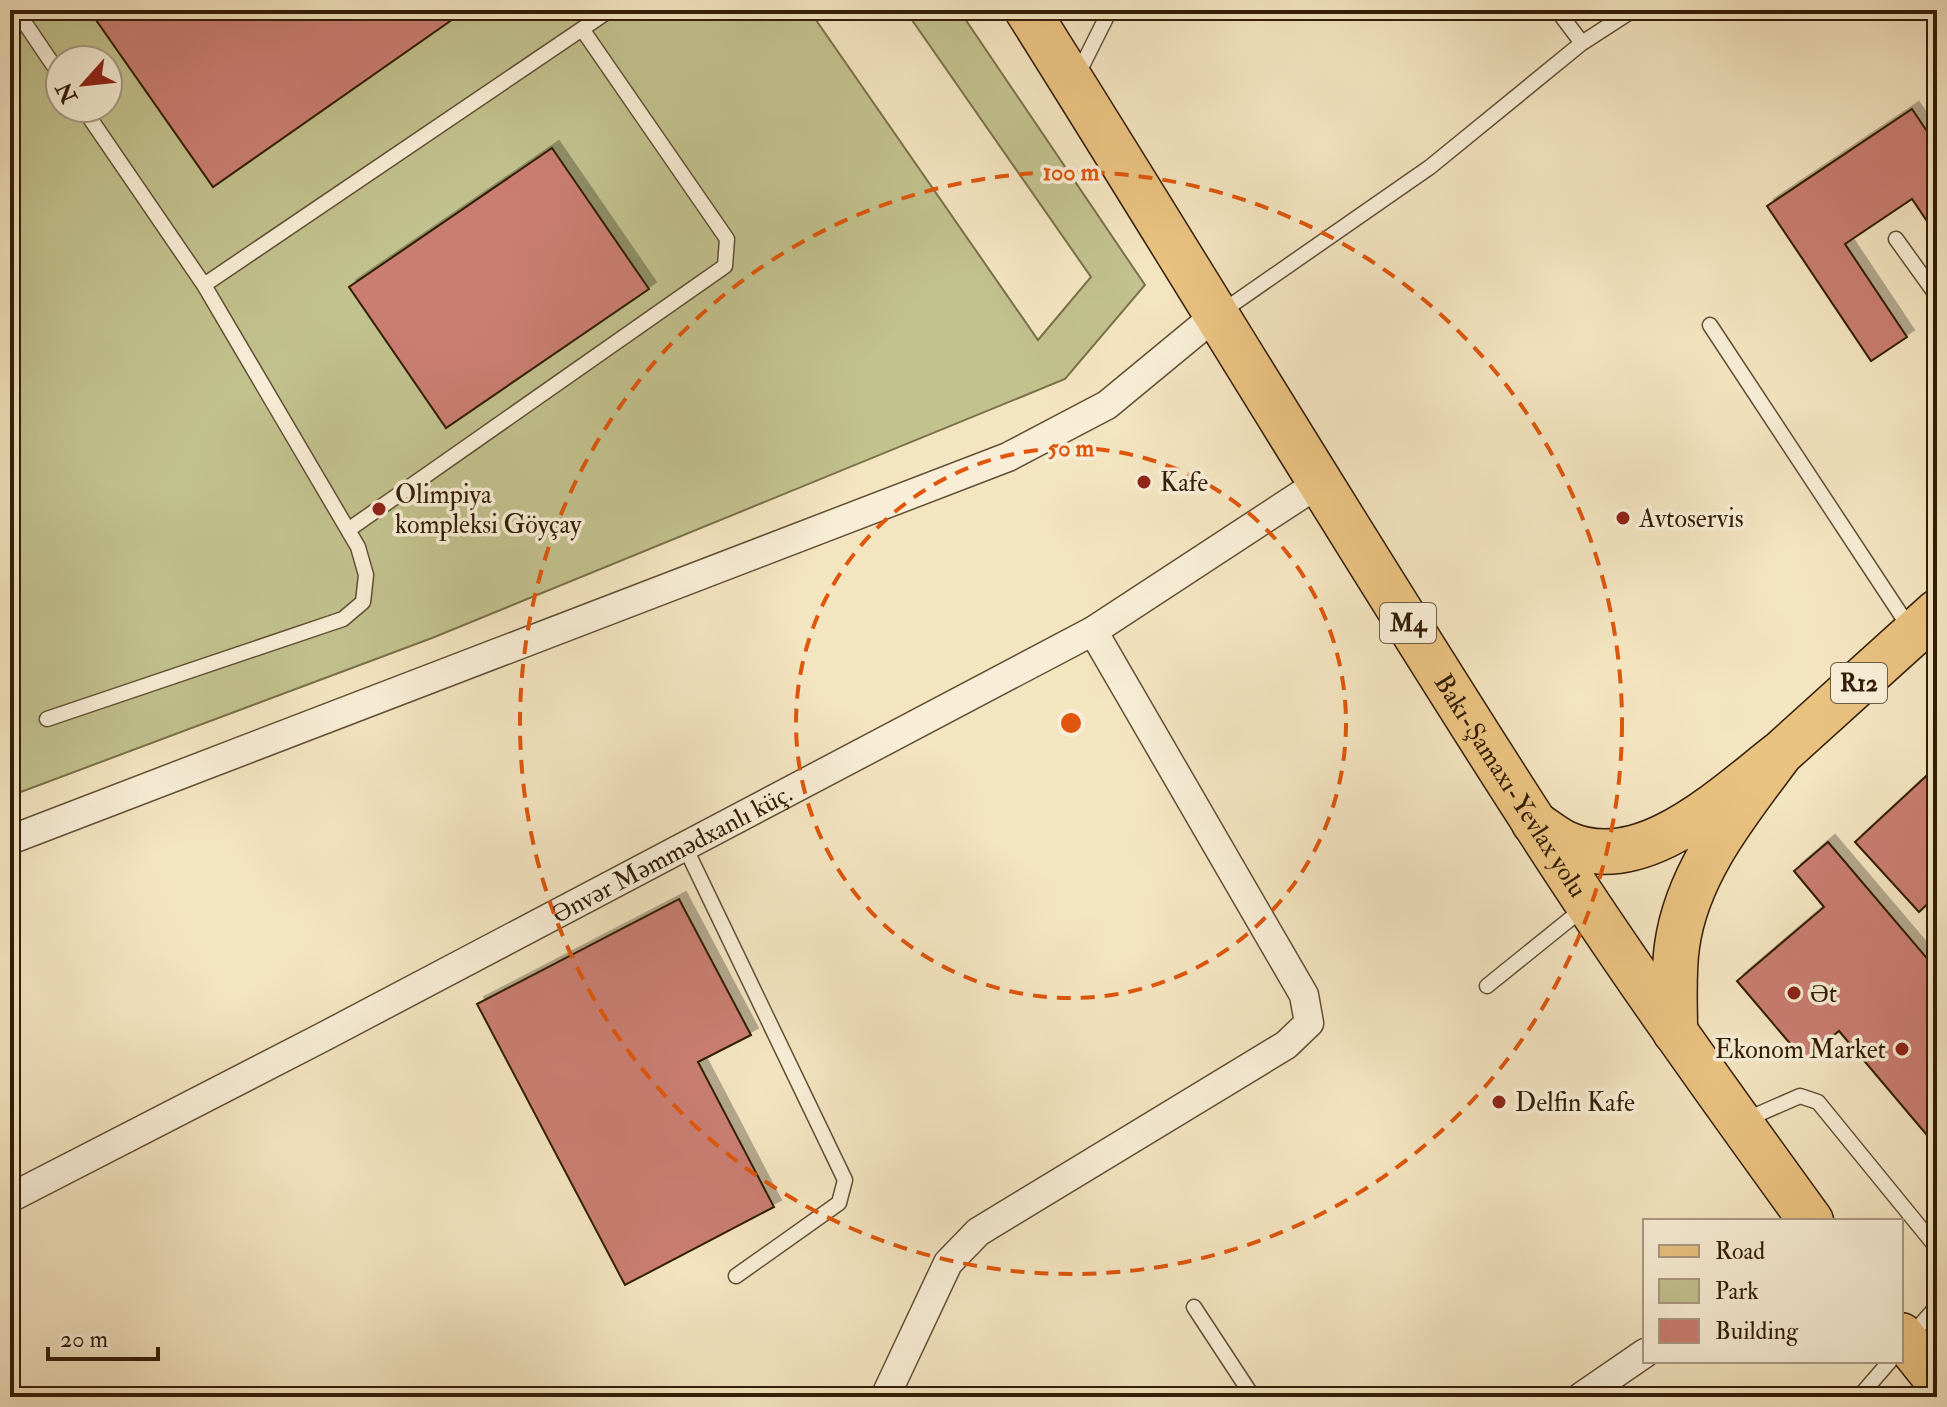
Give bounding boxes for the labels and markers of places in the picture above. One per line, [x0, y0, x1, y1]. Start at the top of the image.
place label: Kafe [1160, 467, 1208, 499]
marker: Kafe [1135, 473, 1153, 491]
place label: Olimpiya kompleksi Göyçay [395, 479, 582, 542]
marker: Olimpiya kompleksi Göyçay [370, 500, 388, 518]
place label: Avtoservis [1638, 503, 1744, 535]
marker: Avtoservis [1614, 509, 1632, 527]
centre of rings [1057, 709, 1085, 737]
place label: Ət [1810, 978, 1837, 1010]
marker: Ət [1785, 984, 1803, 1002]
place label: Ekonom Market [1715, 1034, 1886, 1066]
marker: Ekonom Market [1893, 1040, 1911, 1058]
place label: Delfin Kafe [1515, 1087, 1635, 1119]
marker: Delfin Kafe [1490, 1093, 1508, 1111]

